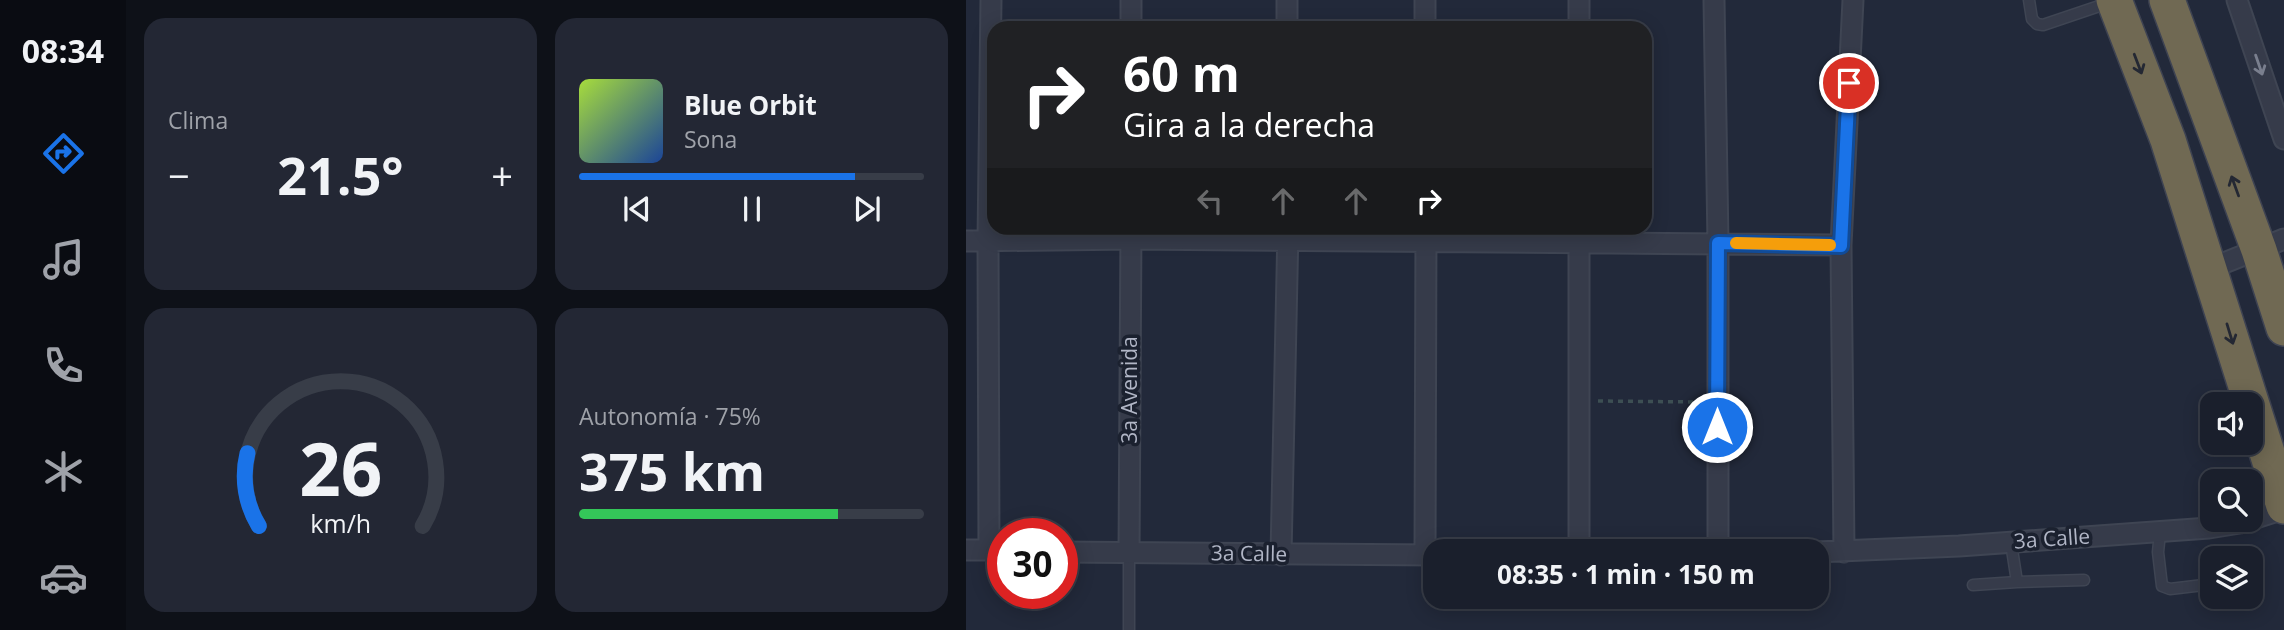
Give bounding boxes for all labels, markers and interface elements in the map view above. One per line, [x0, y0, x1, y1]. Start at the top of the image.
text: 08:34 [22, 29, 104, 72]
text: 60 m [1123, 40, 1240, 106]
icon: right [1008, 49, 1099, 140]
one-way arrow [2133, 52, 2146, 74]
pin [1819, 53, 1879, 113]
one-way arrow [2254, 53, 2266, 75]
icon: arrive [1830, 64, 1868, 102]
text: Blue Orbit [684, 87, 817, 123]
text: Gira a la derecha [1123, 103, 1375, 146]
text: Clima [168, 104, 228, 136]
text: Sona [684, 123, 737, 155]
icon: directions [39, 129, 88, 178]
text: 21.5° [277, 139, 404, 210]
text: − [168, 149, 190, 201]
text: + [491, 149, 513, 201]
one-way arrow [2228, 176, 2240, 198]
icon: left [1191, 182, 1229, 220]
icon: ahead [1264, 182, 1302, 220]
icon: ahead [1337, 182, 1375, 220]
icon: right [1410, 182, 1448, 220]
icon: previous [618, 190, 656, 228]
icon: pause [733, 190, 771, 228]
icon: next [848, 190, 886, 228]
icon: music [39, 235, 88, 284]
one-way arrow [2225, 322, 2237, 344]
street label: 3a Avenida [1115, 336, 1143, 444]
icon: phone [39, 341, 88, 390]
position arrow [1680, 390, 1754, 464]
map controls [2200, 392, 2263, 609]
button: sound [2200, 392, 2263, 455]
text: Autonomía · 75% [579, 400, 761, 432]
text: 26 [299, 418, 382, 517]
text: 375 km [579, 435, 765, 506]
icon: climate [39, 447, 88, 496]
button: search [2200, 469, 2263, 532]
text: km/h [310, 506, 371, 540]
speed limit sign: 30 [987, 518, 1078, 609]
street label: 3a Calle [2013, 521, 2091, 555]
street label: 3a Calle [1211, 538, 1287, 568]
button: layers [2200, 546, 2263, 609]
icon: car [39, 553, 88, 602]
text: 08:35 · 1 min · 150 m [1497, 556, 1755, 592]

